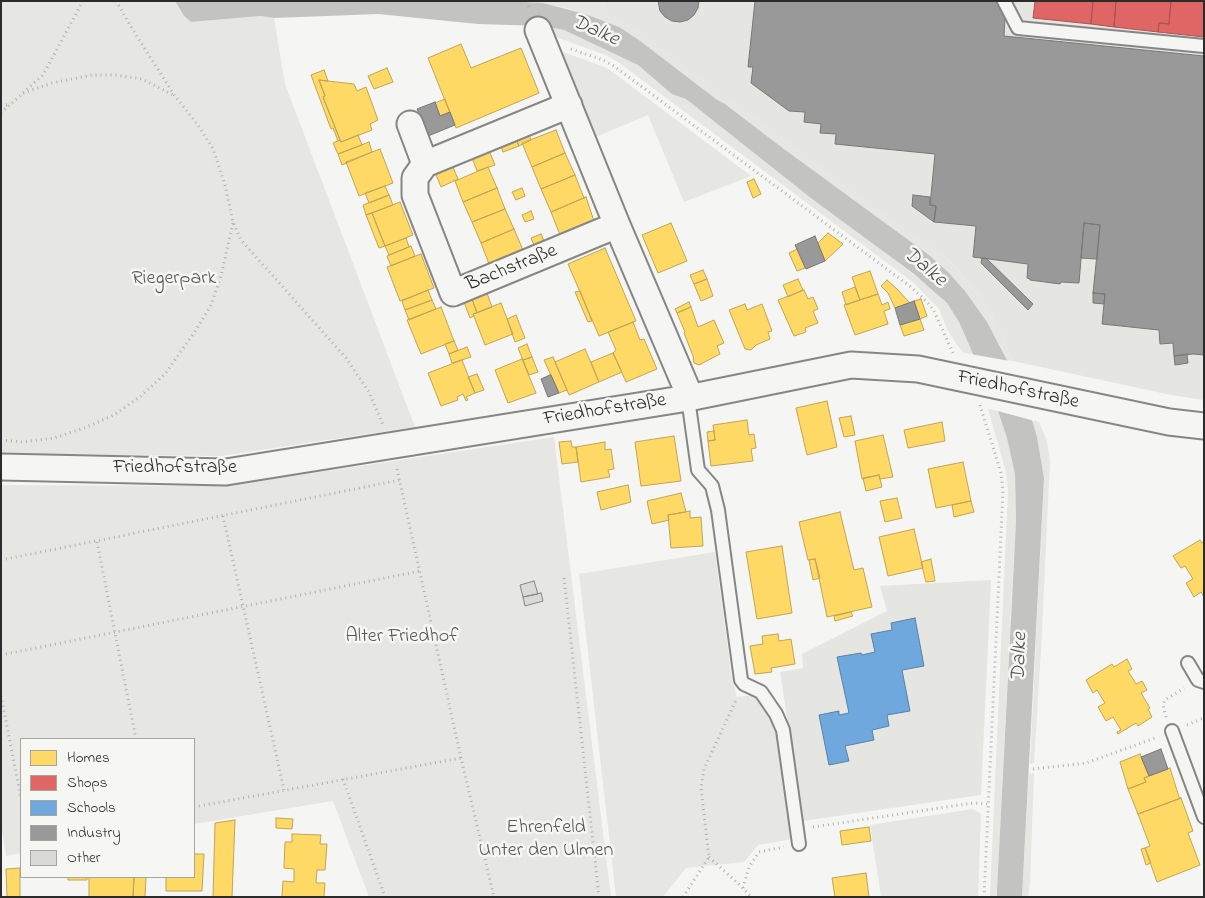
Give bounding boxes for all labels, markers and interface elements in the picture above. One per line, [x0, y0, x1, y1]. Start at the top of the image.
water label: Dalke [568, 11, 622, 53]
street label: Bachstraße [463, 240, 561, 298]
water label: Dalke [897, 243, 951, 293]
park label: Riegerpark [132, 268, 216, 292]
street label: Friedhofstraße [955, 366, 1081, 416]
street label: Friedhofstraße [542, 389, 668, 433]
street label: Friedhofstraße [113, 457, 237, 481]
park label: Alter Friedhof [345, 626, 459, 650]
water label: Dalke [1008, 632, 1034, 682]
legend [20, 738, 195, 878]
text: Homes [67, 747, 110, 769]
text: Shops [67, 772, 107, 794]
text: Schools [67, 797, 116, 819]
park label: Ehrenfeld Unter den Ulmen [479, 817, 613, 864]
text: Industry [67, 822, 121, 844]
text: Other [67, 847, 100, 869]

